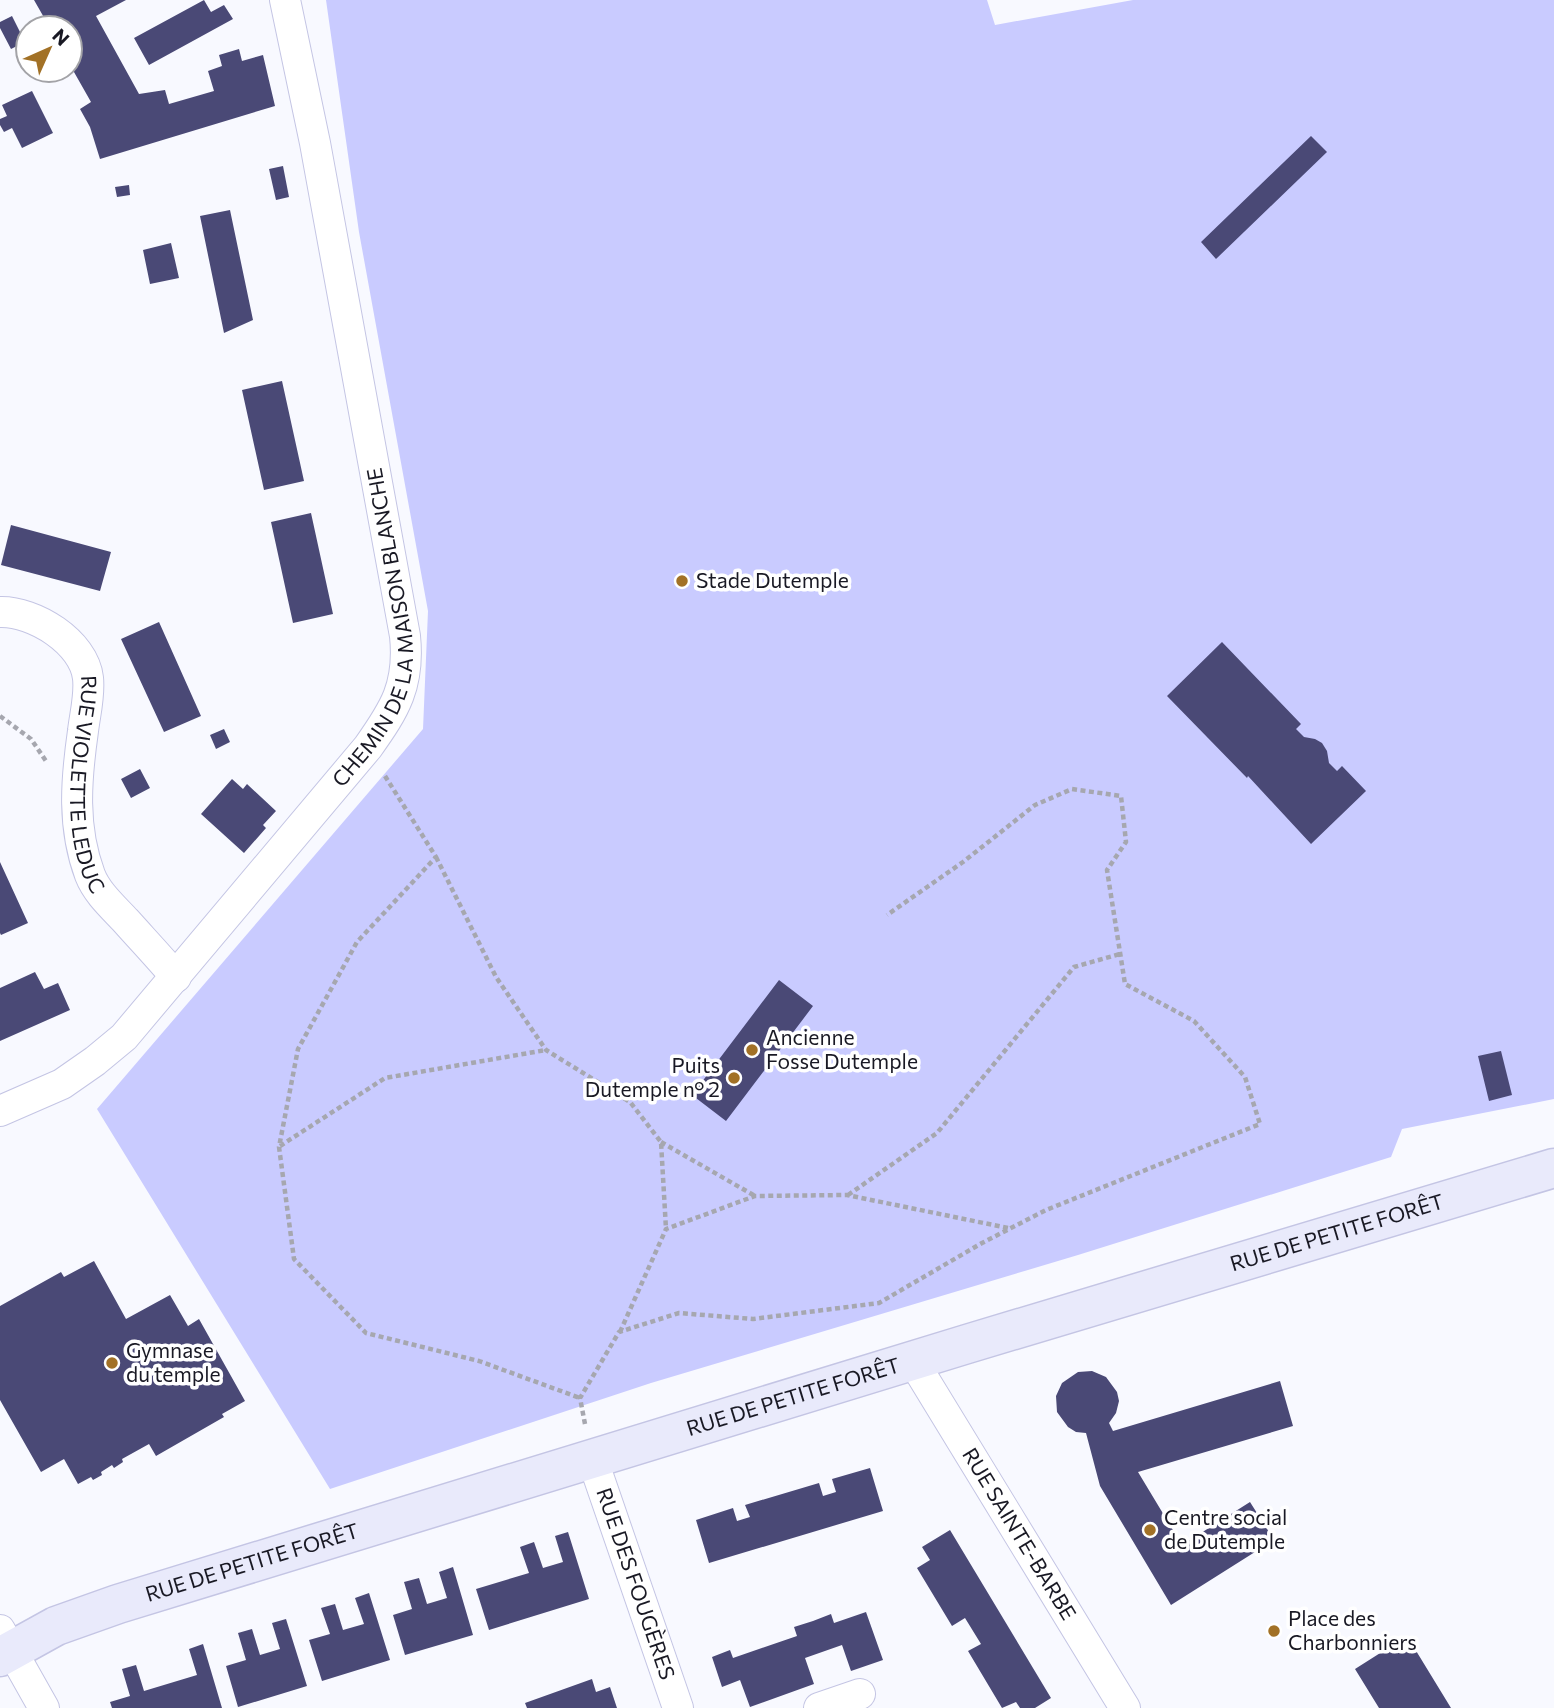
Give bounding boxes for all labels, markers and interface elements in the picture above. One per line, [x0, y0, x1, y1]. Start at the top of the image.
north arrow [14, 14, 84, 84]
text: N [48, 23, 75, 50]
street label: CHEMIN DE LA MAISON BLANCHE [326, 466, 417, 791]
place label: Stade Dutemple [696, 567, 849, 592]
marker: Stade Dutemple [674, 573, 690, 589]
street label: RUE VIOLETTE LEDUC [66, 675, 111, 897]
place label: Ancienne Fosse Dutemple [766, 1024, 918, 1073]
marker: Ancienne Fosse Dutemple [744, 1042, 760, 1058]
place label: Puits Dutemple n° 2 [585, 1052, 720, 1101]
marker: Puits Dutemple n° 2 [726, 1070, 742, 1086]
street label: RUE DE PETITE FORÊT [1227, 1188, 1446, 1275]
place label: Gymnase du temple [126, 1337, 221, 1386]
street label: RUE DE PETITE FORÊT [683, 1351, 902, 1440]
marker: Gymnase du temple [104, 1355, 120, 1371]
street label: RUE SAINTE-BARBE [958, 1443, 1082, 1624]
street label: RUE DES FOUGÈRES [592, 1484, 681, 1682]
place label: Centre social de Dutemple [1164, 1504, 1287, 1553]
street label: RUE DE PETITE FORÊT [142, 1517, 361, 1606]
marker: Centre social de Dutemple [1142, 1522, 1158, 1538]
place label: Place des Charbonniers [1288, 1605, 1417, 1654]
marker: Place des Charbonniers [1266, 1623, 1282, 1639]

